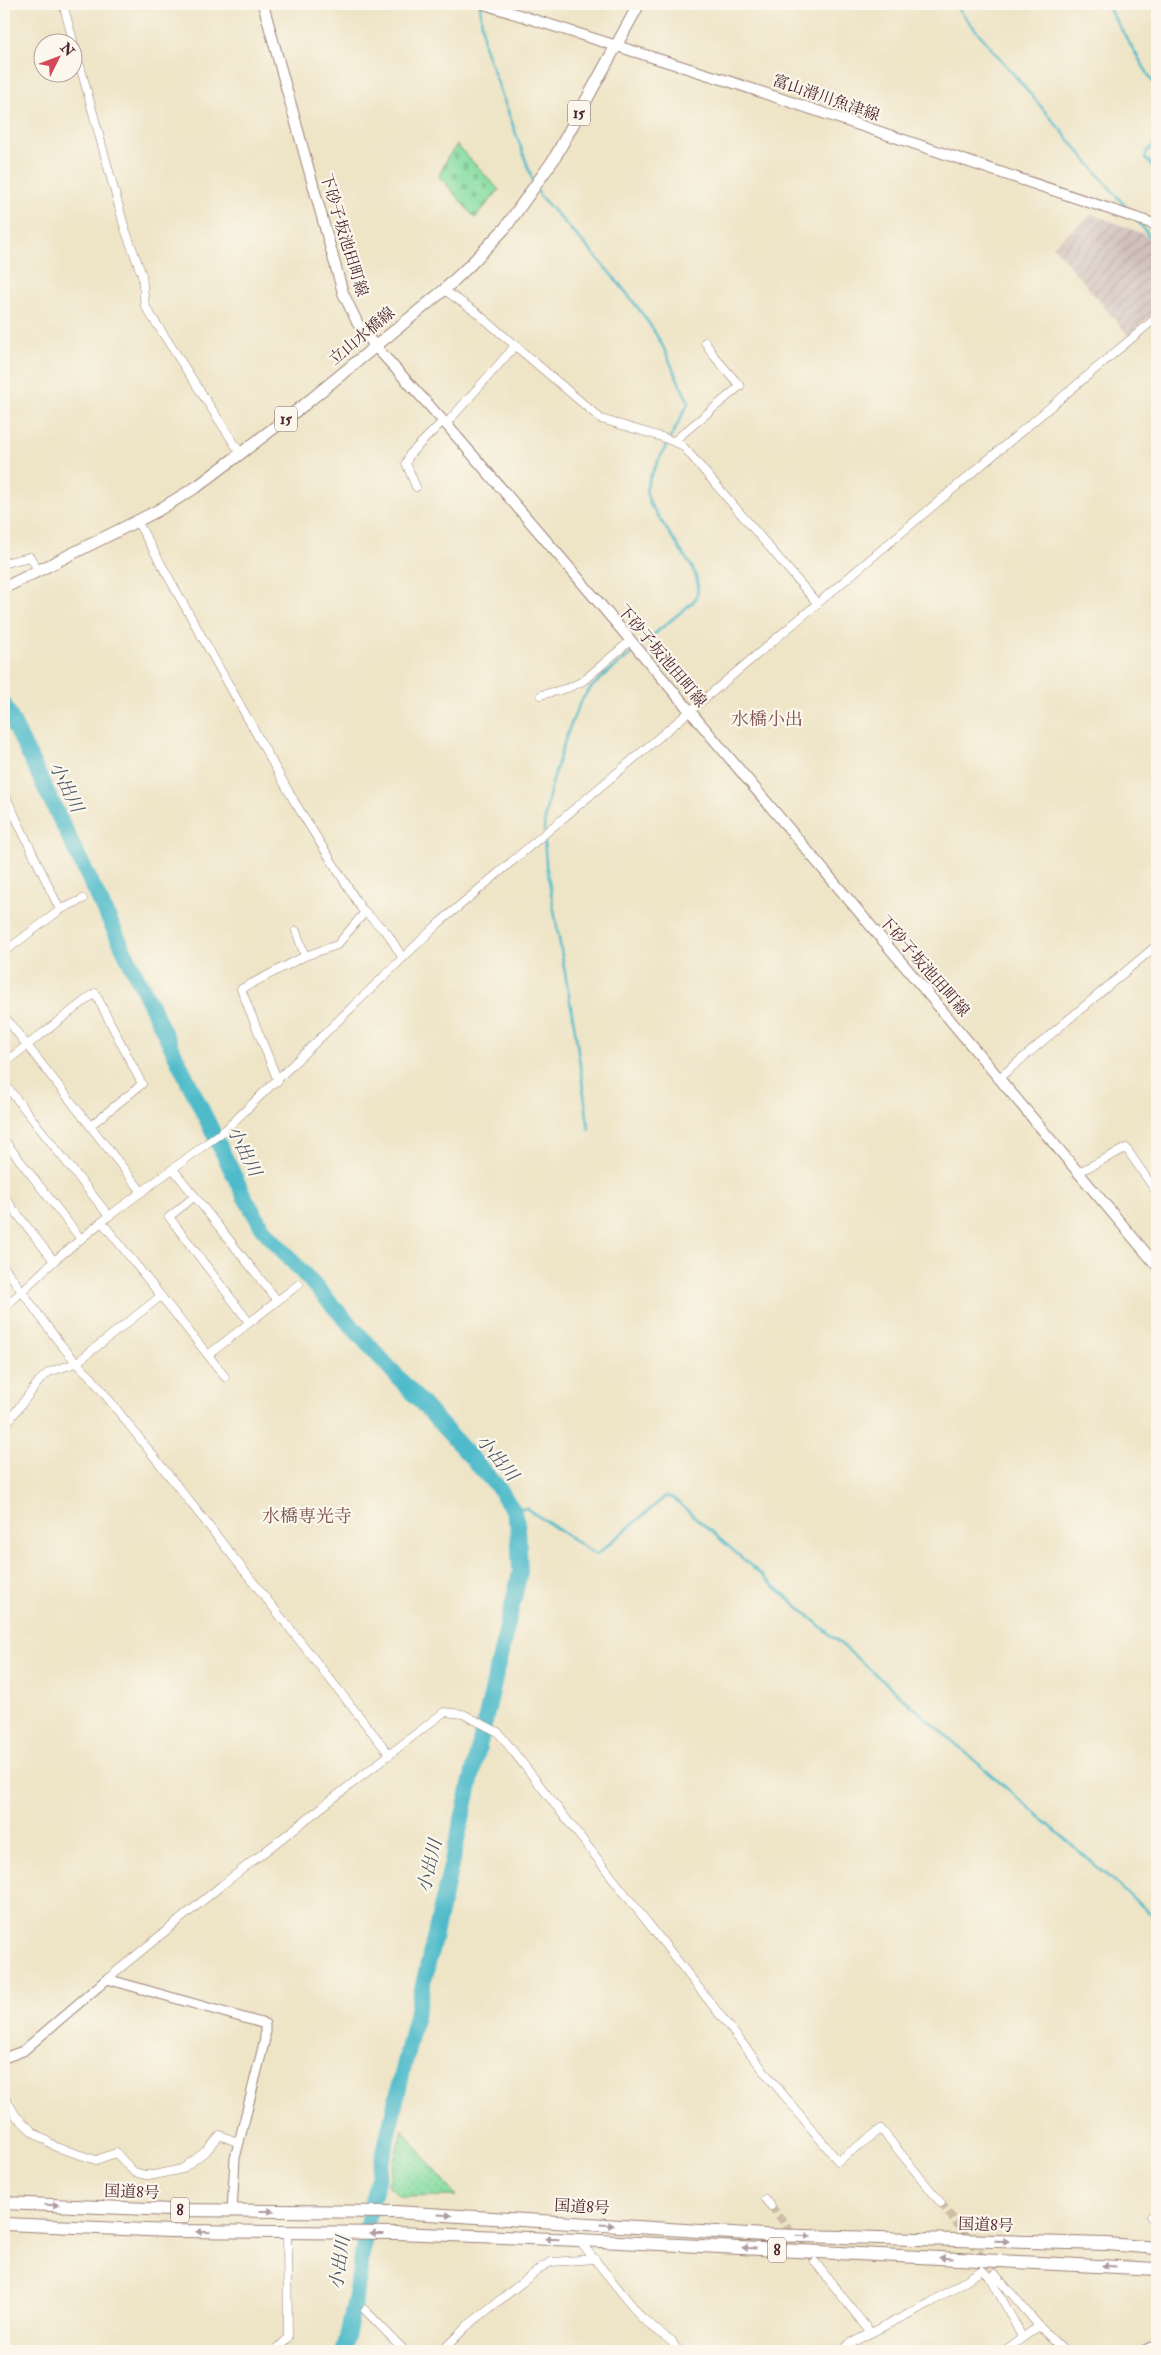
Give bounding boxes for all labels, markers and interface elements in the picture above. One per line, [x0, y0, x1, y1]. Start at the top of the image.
north arrow [32, 32, 82, 82]
text: N [56, 39, 78, 60]
street label: 富山滑川魚津線 [770, 70, 882, 126]
road number: 15 [568, 100, 590, 126]
street label: 下砂子坂池田町線 [316, 171, 372, 299]
street label: 立山水橋線 [325, 303, 399, 369]
road number: 15 [275, 406, 297, 432]
street label: 下砂子坂池田町線 [613, 601, 711, 711]
district label: 水橋小出 [731, 708, 803, 731]
water label: 小出川 [44, 758, 89, 818]
street label: 下砂子坂池田町線 [874, 911, 974, 1021]
water label: 小出川 [222, 1122, 267, 1182]
water label: 小出川 [471, 1430, 524, 1488]
district label: 水橋専光寺 [262, 1505, 352, 1528]
water label: 小出川 [413, 1835, 448, 1895]
street label: 国道8号 [104, 2181, 160, 2203]
street label: 国道8号 [554, 2196, 610, 2218]
road number: 8 [171, 2198, 189, 2222]
one-way arrow [45, 2202, 61, 2210]
one-way arrow [260, 2207, 276, 2215]
one-way arrow [437, 2212, 453, 2220]
street label: 国道8号 [958, 2214, 1014, 2236]
one-way arrow [599, 2222, 615, 2230]
one-way arrow [195, 2227, 211, 2235]
one-way arrow [368, 2230, 384, 2238]
one-way arrow [796, 2232, 812, 2240]
water label: 小出川 [325, 2233, 355, 2291]
one-way arrow [543, 2234, 559, 2242]
road number: 8 [768, 2238, 786, 2262]
one-way arrow [994, 2238, 1010, 2246]
one-way arrow [741, 2244, 757, 2252]
one-way arrow [938, 2254, 954, 2262]
one-way arrow [1100, 2262, 1116, 2270]

